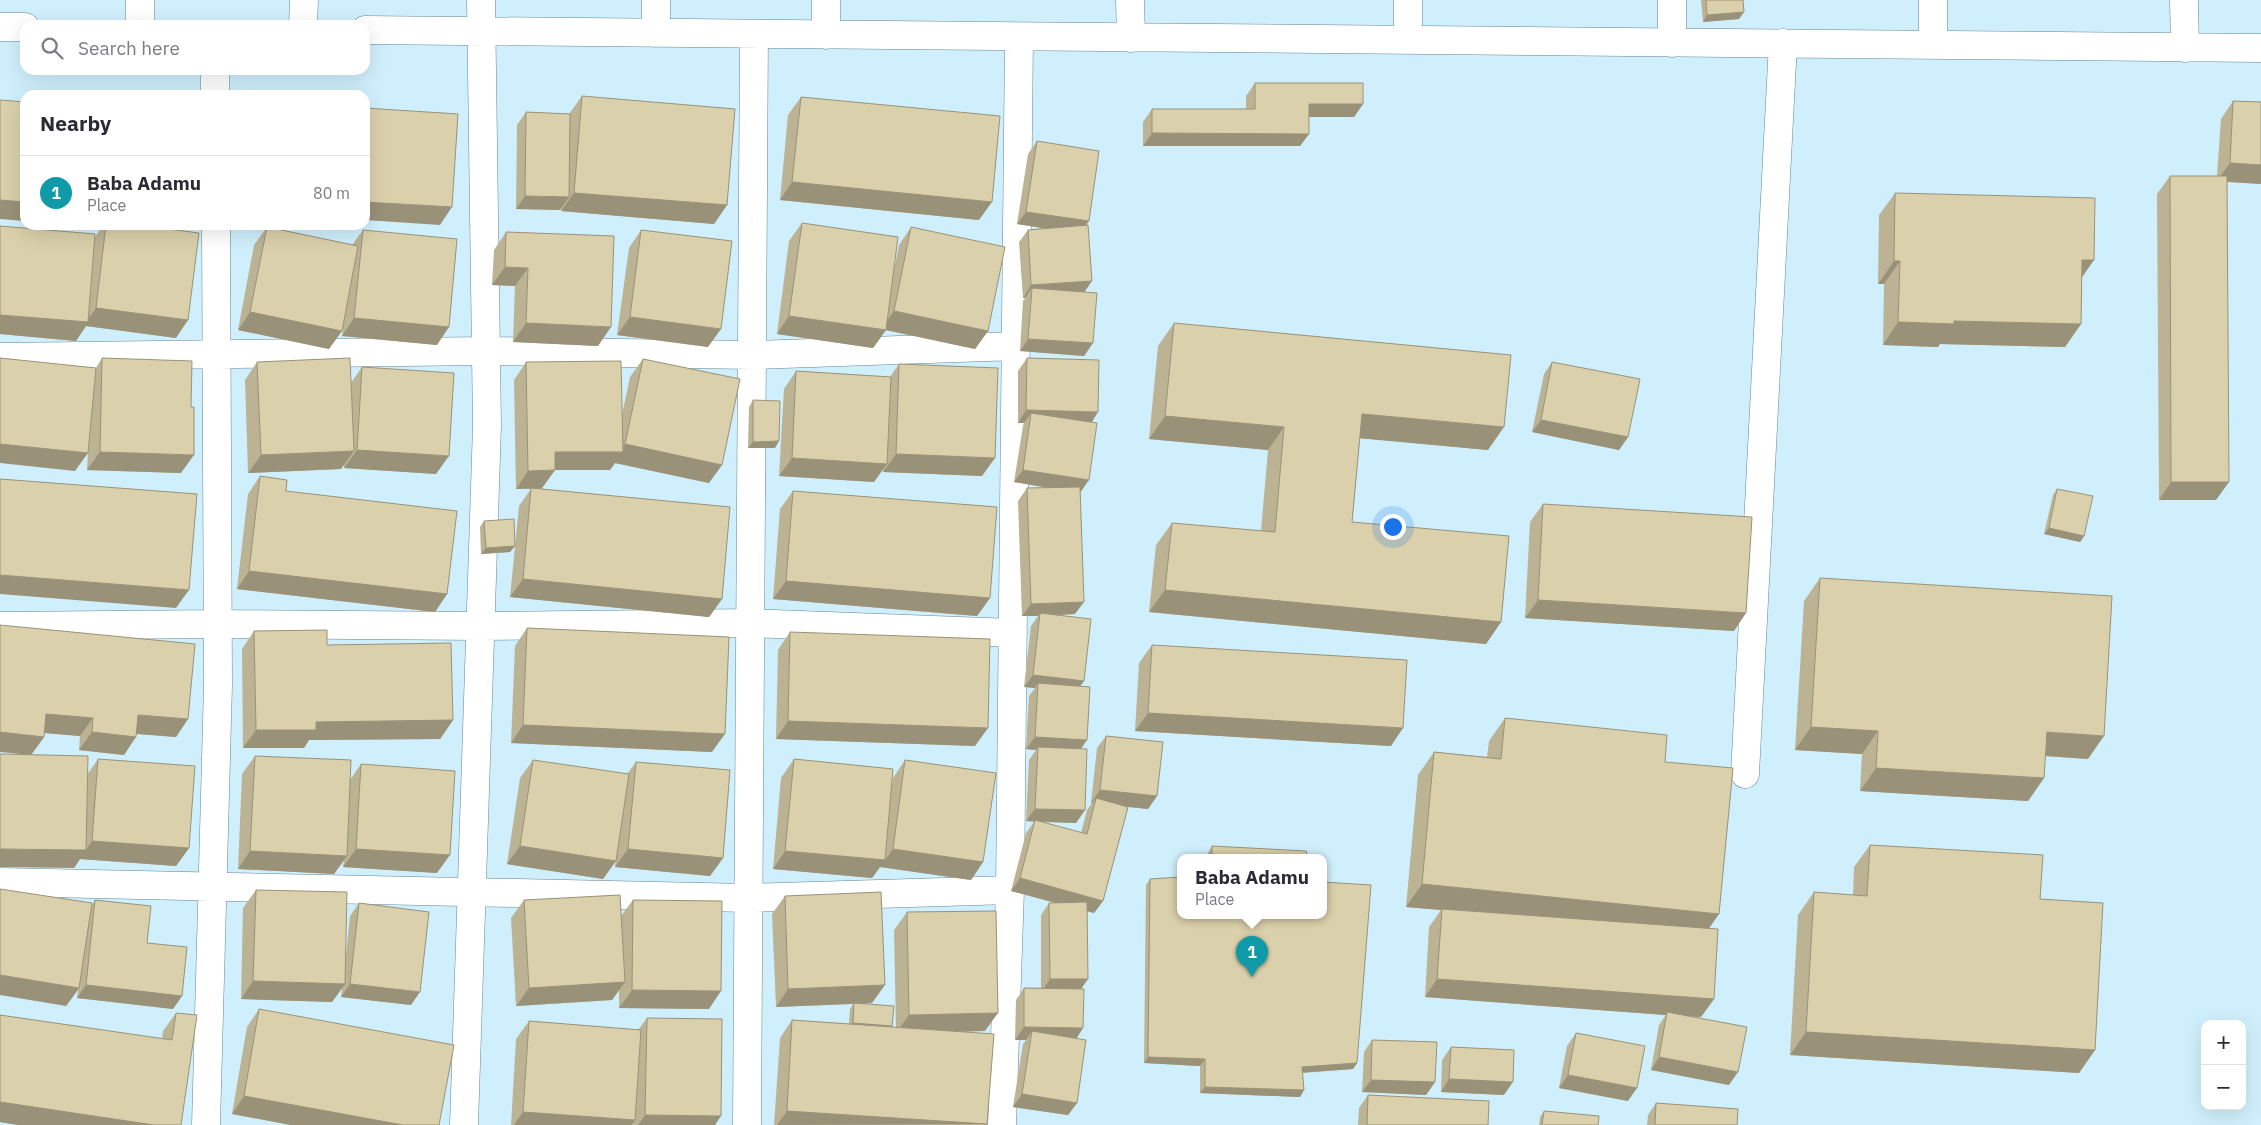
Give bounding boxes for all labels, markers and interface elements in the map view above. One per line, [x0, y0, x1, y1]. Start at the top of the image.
search box [20, 20, 370, 75]
icon: search [38, 34, 66, 62]
text: Search here [78, 36, 180, 60]
text: Nearby [40, 109, 111, 137]
text: Baba Adamu [87, 171, 201, 195]
text: 1 [51, 183, 61, 203]
text: 80 m [313, 183, 350, 203]
text: Place [87, 195, 126, 215]
your location [1380, 514, 1406, 540]
popup [1177, 854, 1327, 919]
text: Baba Adamu [1195, 865, 1309, 889]
text: Place [1195, 889, 1234, 909]
pin: 1 [1236, 936, 1268, 977]
map controls [2201, 1020, 2246, 1110]
button: + [2201, 1020, 2246, 1065]
button: − [2201, 1065, 2246, 1110]

